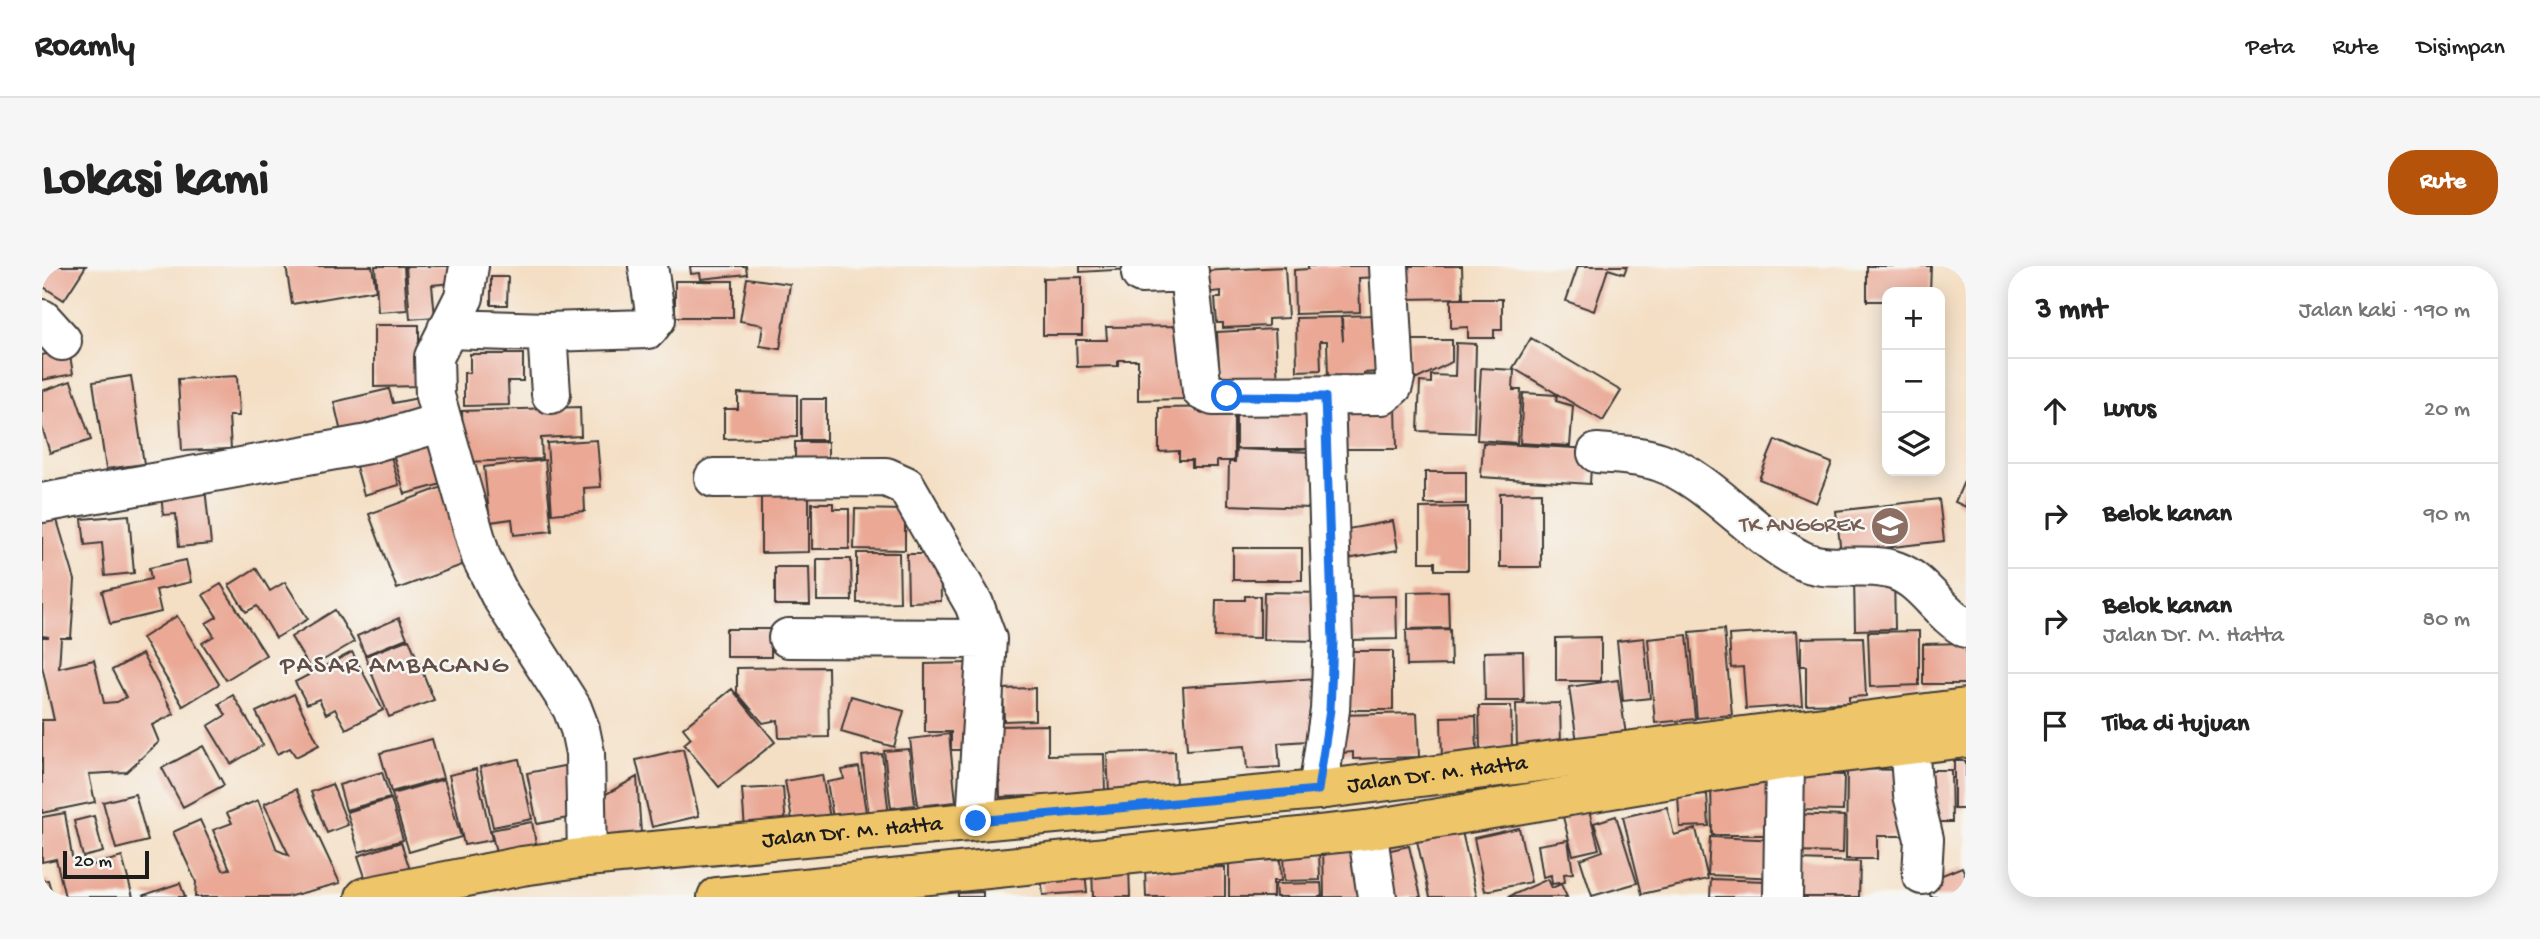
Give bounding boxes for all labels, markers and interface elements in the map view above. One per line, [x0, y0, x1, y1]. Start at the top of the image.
text: Roamly [35, 29, 135, 67]
text: Peta [2246, 34, 2295, 63]
text: Rute [2333, 34, 2379, 63]
text: Disimpan [2417, 34, 2505, 63]
button: Rute [2388, 150, 2498, 215]
text: Lokasi kami [42, 153, 269, 211]
map controls [1882, 287, 1945, 476]
button: + [1882, 287, 1945, 350]
text: 3 mnt [2036, 294, 2106, 329]
text: Jalan kaki · 190 m [2299, 298, 2470, 325]
button: − [1882, 350, 1945, 413]
route start [1211, 380, 1242, 411]
icon: ahead [2036, 392, 2074, 430]
text: Lurus [2103, 395, 2156, 426]
text: 20 m [2424, 397, 2470, 424]
button: layers [1882, 413, 1945, 476]
icon: right [2036, 497, 2074, 535]
text: Belok kanan [2103, 500, 2232, 531]
text: 90 m [2424, 502, 2470, 529]
school or university icon: TK ANGGREK [1869, 505, 1911, 547]
place label: TK ANGGREK [1737, 513, 1865, 540]
text: Belok kanan [2103, 592, 2232, 623]
icon: right [2036, 602, 2074, 640]
text: 80 m [2423, 607, 2470, 634]
text: Jalan Dr. M. Hatta [2103, 623, 2284, 650]
district label: PASAR AMBACANG [279, 652, 510, 683]
icon: arrive [2036, 707, 2074, 745]
text: Tiba di tujuan [2103, 710, 2249, 741]
street label: Jalan Dr. M. Hatta [1346, 750, 1530, 800]
route end [960, 805, 991, 836]
street label: Jalan Dr. M. Hatta [761, 811, 945, 854]
scale bar [63, 848, 149, 880]
text: 20 m [74, 851, 112, 874]

